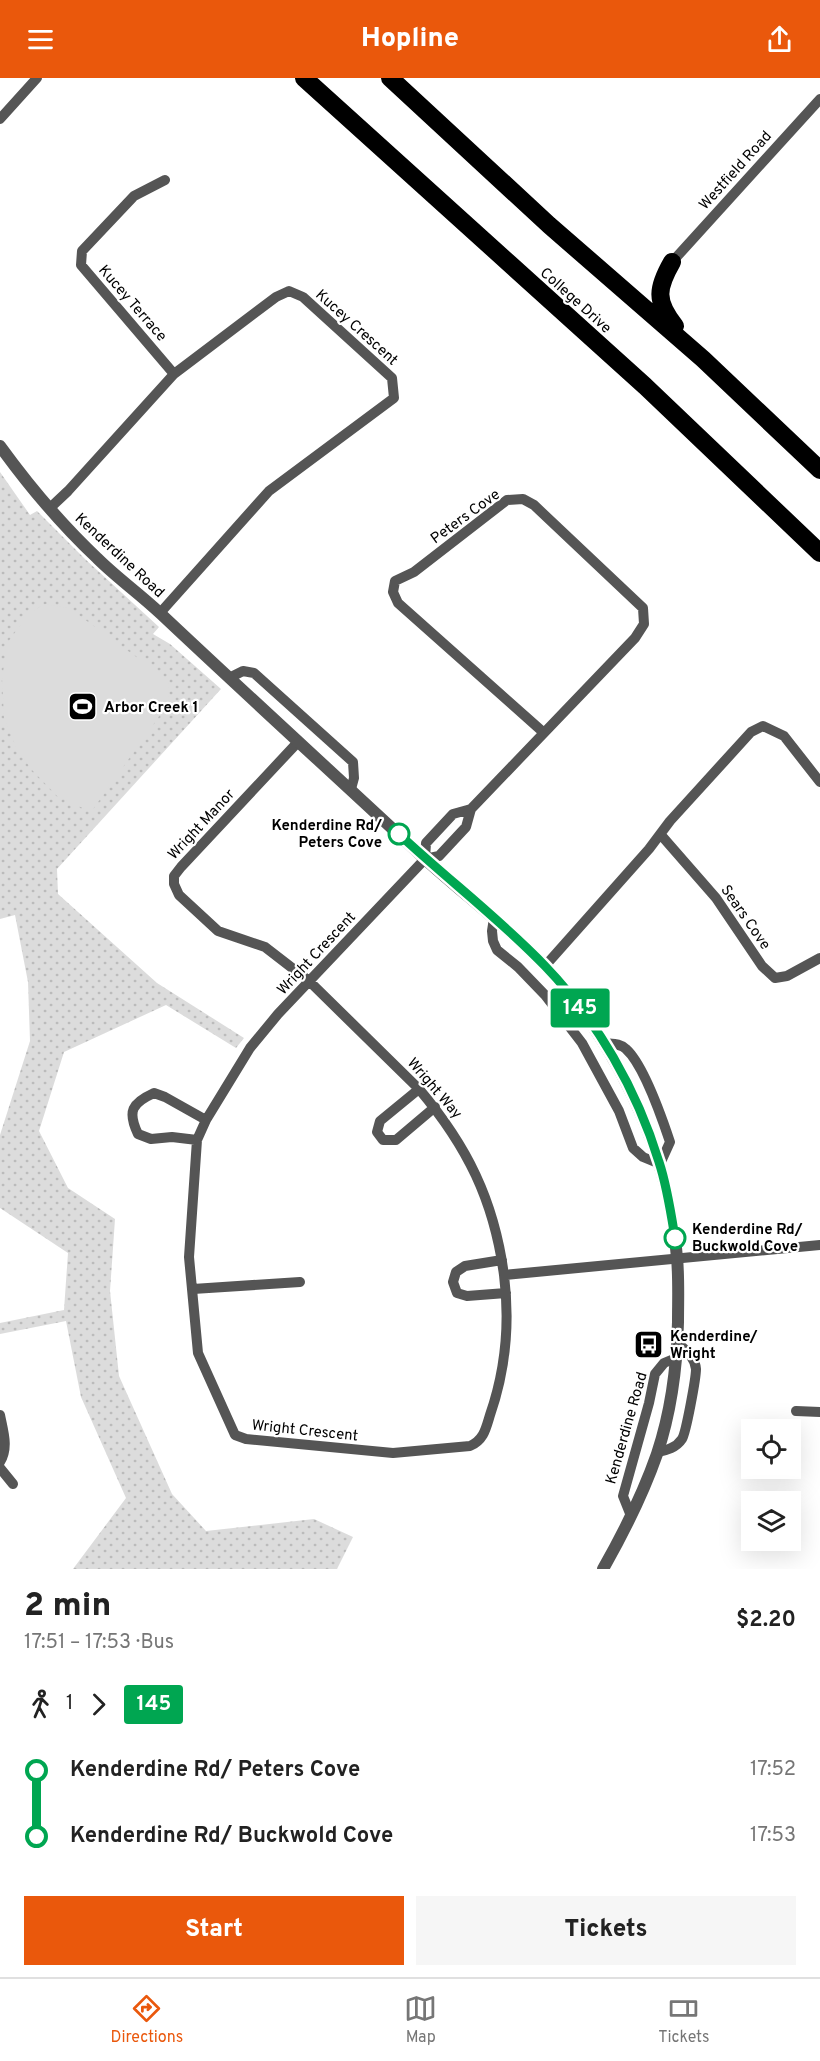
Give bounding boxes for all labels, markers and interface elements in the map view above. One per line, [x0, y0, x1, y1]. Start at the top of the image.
text: Hopline [361, 22, 459, 56]
icon: menu [24, 23, 57, 56]
icon: share [763, 23, 796, 56]
street label: Westfield Road [696, 127, 777, 215]
street label: Kucey Terrace [93, 262, 170, 346]
street label: College Drive [535, 264, 615, 338]
street label: Kucey Crescent [311, 286, 401, 370]
street label: Peters Cove [427, 486, 504, 549]
street label: Kenderdine Road [70, 510, 168, 603]
sports icon: Arbor Creek 1 [67, 691, 99, 723]
place label: Arbor Creek 1 [104, 699, 199, 718]
street label: Wright Manor [165, 786, 240, 864]
place label: Kenderdine Rd/ Peters Cove [271, 817, 382, 853]
marker: Kenderdine Rd/ Peters Cove [388, 823, 410, 845]
street label: Sears Cove [716, 882, 774, 954]
street label: Wright Crescent [274, 908, 361, 1000]
line badge: 145 [546, 988, 614, 1028]
text: 145 [563, 995, 597, 1022]
street label: Wright Way [402, 1054, 466, 1124]
place label: Kenderdine Rd/ Buckwold Cove [692, 1221, 803, 1257]
marker: Kenderdine Rd/ Buckwold Cove [664, 1227, 686, 1249]
place label: Kenderdine/ Wright [670, 1328, 758, 1364]
bus stop icon: Kenderdine/ Wright [633, 1329, 665, 1361]
street label: Kenderdine Road [602, 1370, 653, 1487]
street label: Wright Crescent [251, 1416, 359, 1447]
map controls [741, 1419, 801, 1551]
button: locate [741, 1419, 801, 1479]
button: layers [741, 1491, 801, 1551]
text: 2 min [24, 1586, 111, 1628]
text: $2.20 [736, 1607, 796, 1634]
text: 17:51 – 17:53 · Bus [24, 1630, 174, 1656]
icon: walk [24, 1688, 57, 1721]
icon: forward [82, 1688, 115, 1721]
text: 1 [66, 1691, 73, 1717]
text: 145 [136, 1691, 171, 1718]
text: Kenderdine Rd/ Peters Cove [70, 1757, 360, 1784]
text: 17:52 [750, 1757, 796, 1783]
text: Kenderdine Rd/ Buckwold Cove [70, 1823, 393, 1850]
text: 17:53 [750, 1823, 796, 1849]
button: Start [24, 1896, 404, 1965]
button: Tickets [416, 1896, 796, 1965]
tab: Directions [111, 1992, 183, 2048]
tab: Map [404, 1992, 437, 2048]
tab: Tickets [658, 1992, 709, 2048]

